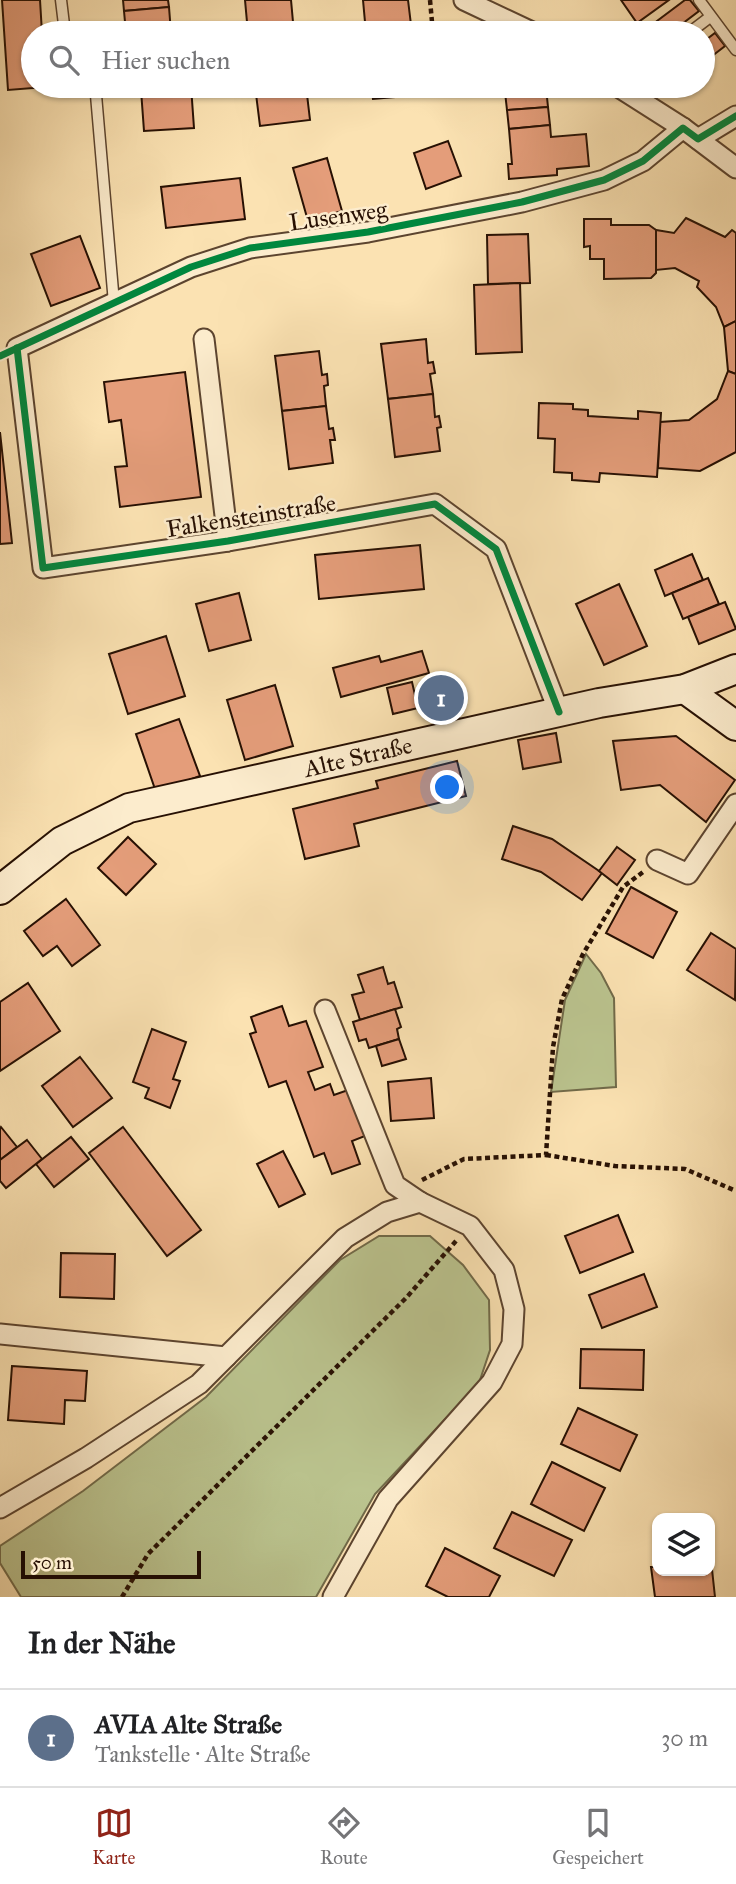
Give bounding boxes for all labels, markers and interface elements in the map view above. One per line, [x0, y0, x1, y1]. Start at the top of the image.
search box [21, 21, 715, 98]
icon: search [45, 41, 83, 79]
text: Hier suchen [101, 44, 230, 76]
street label: Lusenweg [287, 194, 390, 238]
street label: Falkensteinstraße [164, 488, 338, 544]
pin: 1 [418, 672, 464, 724]
street label: Alte Straße [300, 730, 415, 784]
your location [430, 770, 464, 804]
map controls [652, 1513, 715, 1576]
button: layers [652, 1513, 715, 1576]
scale bar [21, 1548, 201, 1580]
text: 50 m [32, 1551, 72, 1574]
text: In der Nähe [28, 1625, 176, 1661]
text: AVIA Alte Straße [95, 1708, 282, 1740]
text: 1 [46, 1724, 56, 1752]
text: 30 m [661, 1724, 708, 1752]
text: Tankstelle · Alte Straße [95, 1740, 311, 1768]
tab: Karte [92, 1804, 136, 1869]
tab: Route [320, 1804, 368, 1869]
tab: Gespeichert [552, 1804, 644, 1869]

